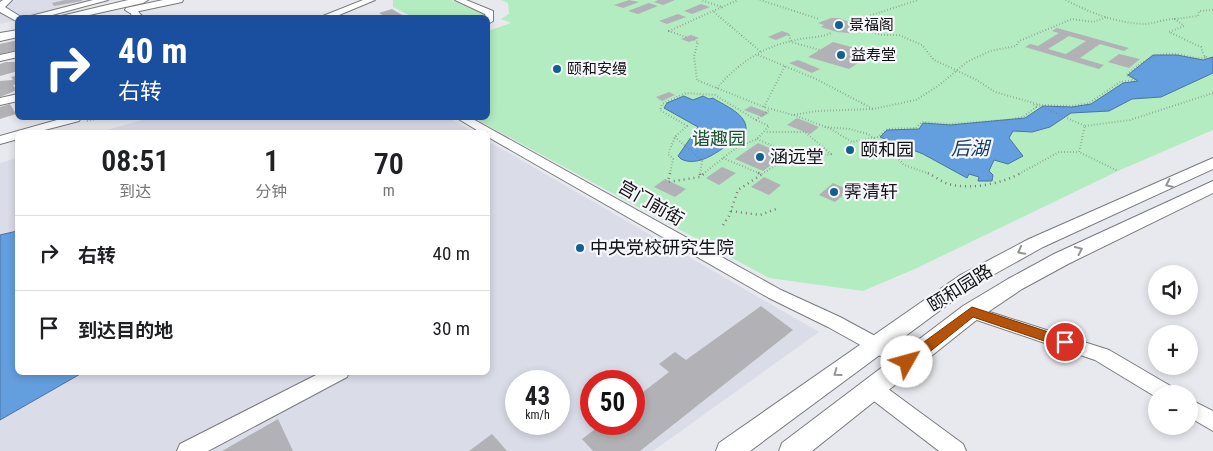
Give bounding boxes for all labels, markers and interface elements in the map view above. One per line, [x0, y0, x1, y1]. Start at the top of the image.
place label: 景福阁 [849, 16, 894, 34]
marker: 景福阁 [833, 19, 845, 31]
text: 40 m [118, 31, 187, 72]
icon: right [35, 35, 100, 100]
place label: 益寿堂 [851, 46, 896, 64]
marker: 益寿堂 [835, 49, 847, 61]
place label: 颐和安缦 [567, 60, 627, 78]
marker: 颐和安缦 [551, 63, 563, 75]
text: 右转 [118, 79, 162, 104]
park label: 谐趣园 [692, 128, 746, 149]
water label: 后湖 [951, 137, 992, 160]
place label: 颐和园 [860, 139, 914, 160]
text: 08:51 [101, 143, 169, 178]
text: 1 [264, 143, 279, 178]
marker: 颐和园 [844, 144, 856, 156]
text: 70 [374, 146, 404, 181]
place label: 涵远堂 [770, 146, 824, 167]
marker: 涵远堂 [754, 151, 766, 163]
street label: 宫门前街 [615, 175, 688, 230]
one-way arrow [1165, 177, 1174, 188]
text: m [383, 181, 395, 200]
place label: 霁清轩 [844, 181, 898, 202]
text: 到达 [119, 182, 151, 201]
text: 分钟 [256, 182, 288, 201]
marker: 霁清轩 [828, 186, 840, 198]
place label: 中央党校研究生院 [590, 237, 734, 258]
icon: right [35, 239, 63, 267]
text: 40 m [433, 242, 470, 265]
marker: 中央党校研究生院 [574, 242, 586, 254]
text: 右转 [78, 244, 116, 267]
one-way arrow [1017, 245, 1026, 255]
one-way arrow [1074, 246, 1083, 256]
street label: 颐和园路 [924, 260, 996, 316]
map controls [1148, 265, 1198, 435]
button: sound [1148, 265, 1198, 315]
icon: arrive [35, 314, 63, 342]
text: 30 m [433, 317, 470, 340]
text: 到达目的地 [78, 319, 173, 342]
pin [1044, 321, 1086, 363]
button: + [1148, 325, 1198, 375]
icon: arrive [1051, 328, 1079, 356]
position arrow [880, 335, 932, 387]
one-way arrow [833, 367, 843, 376]
speed limit sign: 50 [580, 370, 645, 435]
text: 43 [525, 382, 550, 411]
button: − [1148, 385, 1198, 435]
text: km/h [525, 408, 550, 422]

